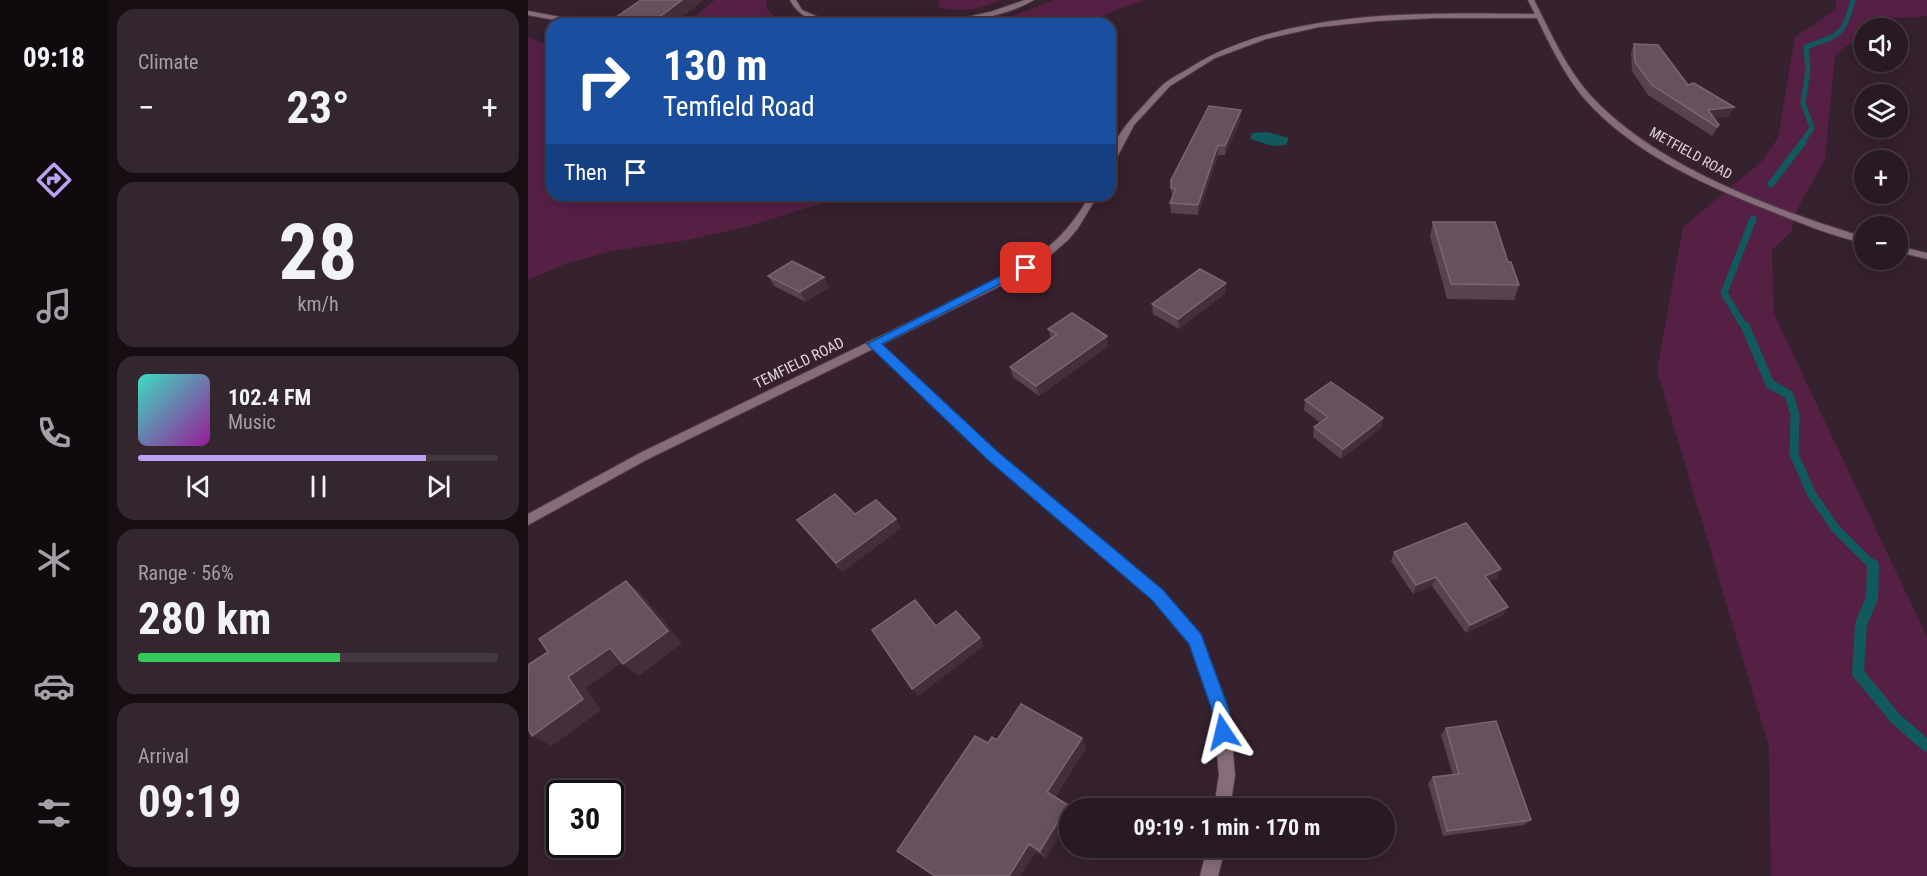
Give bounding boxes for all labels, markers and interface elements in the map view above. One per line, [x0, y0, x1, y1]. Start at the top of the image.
map controls [1854, 18, 1908, 270]
button: sound [1854, 18, 1908, 72]
text: 130 m [663, 41, 768, 90]
text: 09:18 [23, 42, 85, 74]
icon: right [564, 42, 642, 120]
text: Climate [138, 50, 198, 74]
text: 23° [287, 81, 350, 134]
button: layers [1854, 84, 1908, 138]
text: − [138, 88, 155, 127]
text: + [482, 88, 498, 127]
text: Temfield Road [663, 91, 815, 123]
street label: METFIELD ROAD [1647, 124, 1735, 182]
button: + [1854, 150, 1908, 204]
icon: arrive [619, 156, 652, 189]
icon: directions [33, 159, 75, 201]
text: Then [564, 160, 607, 185]
text: 28 [279, 207, 357, 298]
button: − [1854, 216, 1908, 270]
pin [1000, 242, 1051, 293]
icon: arrive [1009, 251, 1042, 284]
icon: music [33, 285, 75, 327]
text: km/h [297, 292, 339, 316]
street label: TEMFIELD ROAD [751, 333, 847, 393]
text: 102.4 FM [228, 385, 311, 410]
text: Music [228, 410, 276, 434]
icon: phone [33, 412, 75, 454]
icon: previous [182, 470, 215, 503]
icon: pause [302, 470, 335, 503]
icon: next [422, 470, 455, 503]
icon: climate [33, 539, 75, 581]
text: Range · 56% [138, 561, 234, 585]
text: 280 km [138, 592, 271, 645]
icon: car [33, 665, 75, 707]
position arrow [1191, 700, 1255, 764]
text: Arrival [138, 744, 189, 768]
text: 09:19 [138, 775, 241, 828]
speed limit sign: 30 [546, 780, 624, 858]
icon: filters [33, 792, 75, 834]
text: 09:19 · 1 min · 170 m [1134, 815, 1320, 840]

